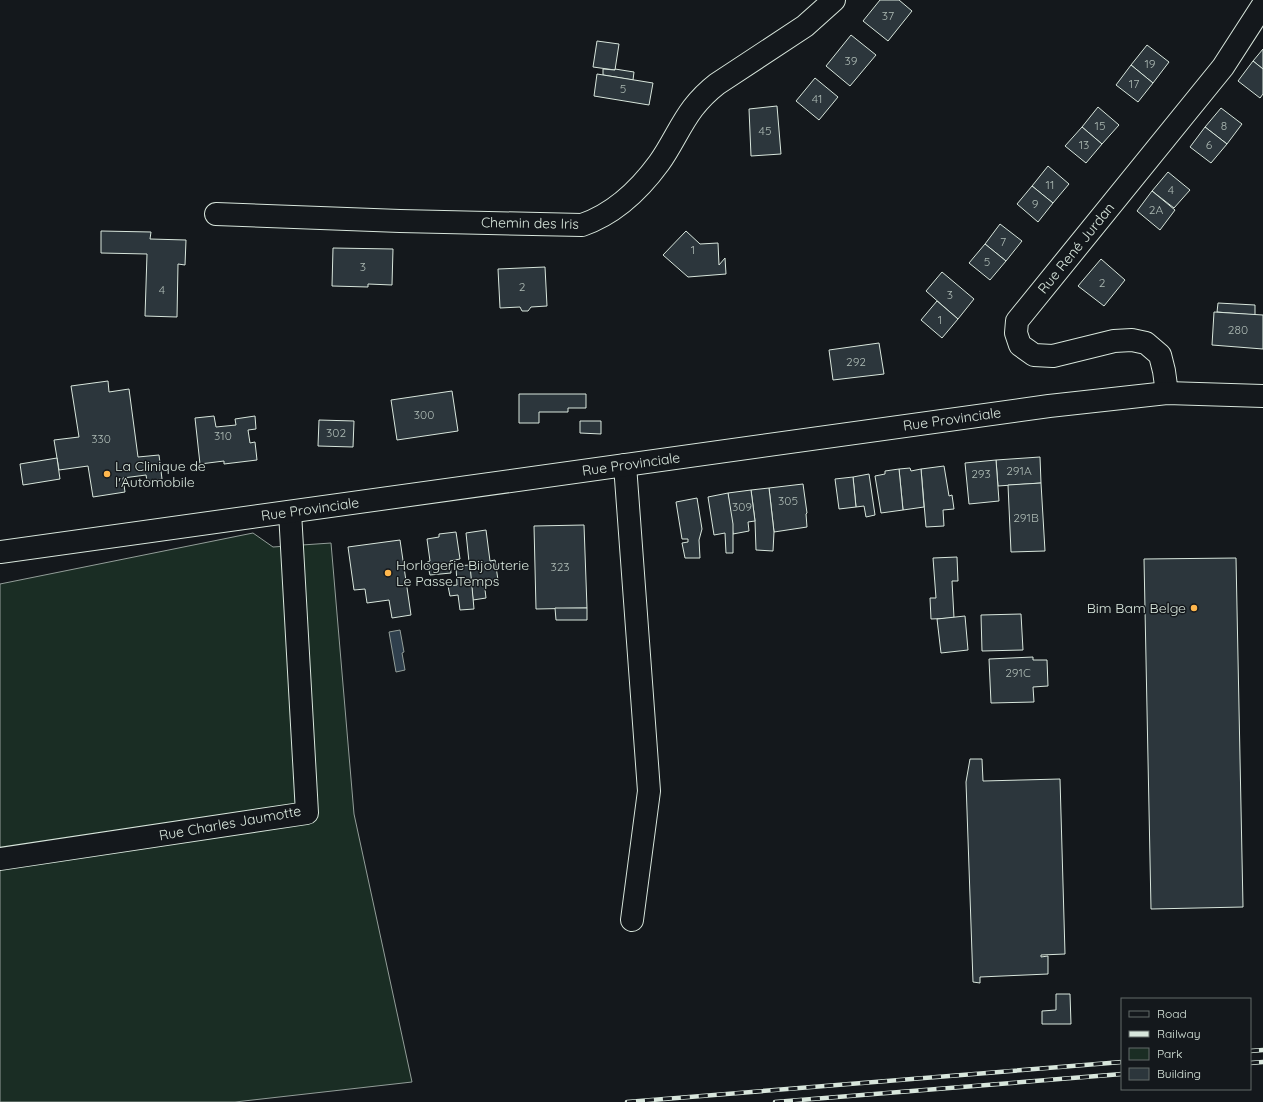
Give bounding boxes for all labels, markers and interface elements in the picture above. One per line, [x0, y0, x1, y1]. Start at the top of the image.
house number: 37 [882, 8, 894, 23]
house number: 39 [845, 53, 858, 68]
house number: 19 [1144, 56, 1156, 71]
house number: 17 [1129, 76, 1139, 91]
house number: 5 [620, 81, 626, 96]
house number: 41 [812, 91, 822, 106]
house number: 15 [1095, 118, 1105, 133]
house number: 8 [1221, 118, 1227, 133]
house number: 45 [759, 123, 771, 138]
house number: 13 [1079, 137, 1089, 152]
house number: 6 [1206, 137, 1213, 152]
house number: 11 [1046, 177, 1054, 192]
house number: 4 [1168, 182, 1174, 197]
house number: 9 [1032, 196, 1039, 211]
street label: Rue René Jurdan [1034, 199, 1118, 297]
house number: 2A [1149, 202, 1163, 217]
street label: Chemin des Iris [481, 213, 579, 233]
house number: 7 [1000, 234, 1006, 249]
house number: 1 [691, 242, 695, 257]
house number: 5 [984, 254, 990, 269]
house number: 3 [360, 259, 366, 274]
house number: 2 [1099, 275, 1106, 290]
house number: 2 [519, 279, 526, 294]
house number: 4 [159, 282, 165, 297]
house number: 3 [947, 287, 953, 302]
house number: 1 [938, 312, 942, 327]
house number: 280 [1228, 322, 1248, 337]
house number: 292 [846, 354, 866, 369]
street label: Rue Provinciale [902, 403, 1002, 435]
house number: 300 [414, 407, 434, 422]
house number: 302 [326, 425, 346, 440]
house number: 310 [214, 428, 232, 443]
house number: 330 [91, 431, 111, 446]
street label: Rue Provinciale [581, 448, 681, 480]
place label: La Clinique de l'Automobile [115, 457, 206, 491]
house number: 291A [1006, 463, 1032, 478]
house number: 293 [971, 466, 991, 481]
marker: La Clinique de l'Automobile [102, 469, 112, 479]
street label: Rue Provinciale [260, 493, 360, 525]
house number: 305 [778, 493, 798, 508]
house number: 309 [732, 499, 752, 514]
house number: 291B [1013, 510, 1039, 525]
place label: Horlogerie Bijouterie Le Passe Temps [396, 556, 529, 590]
house number: 323 [550, 559, 570, 574]
marker: Horlogerie Bijouterie Le Passe Temps [383, 568, 393, 578]
place label: Bim Bam Belge [1087, 599, 1186, 617]
marker: Bim Bam Belge [1189, 603, 1199, 613]
house number: 291C [1005, 665, 1031, 680]
street label: Rue Charles Jaumotte [157, 802, 303, 844]
legend [1121, 998, 1251, 1090]
text: Road [1157, 1006, 1187, 1021]
text: Railway [1157, 1026, 1201, 1041]
text: Park [1157, 1046, 1182, 1061]
text: Building [1157, 1066, 1201, 1081]

